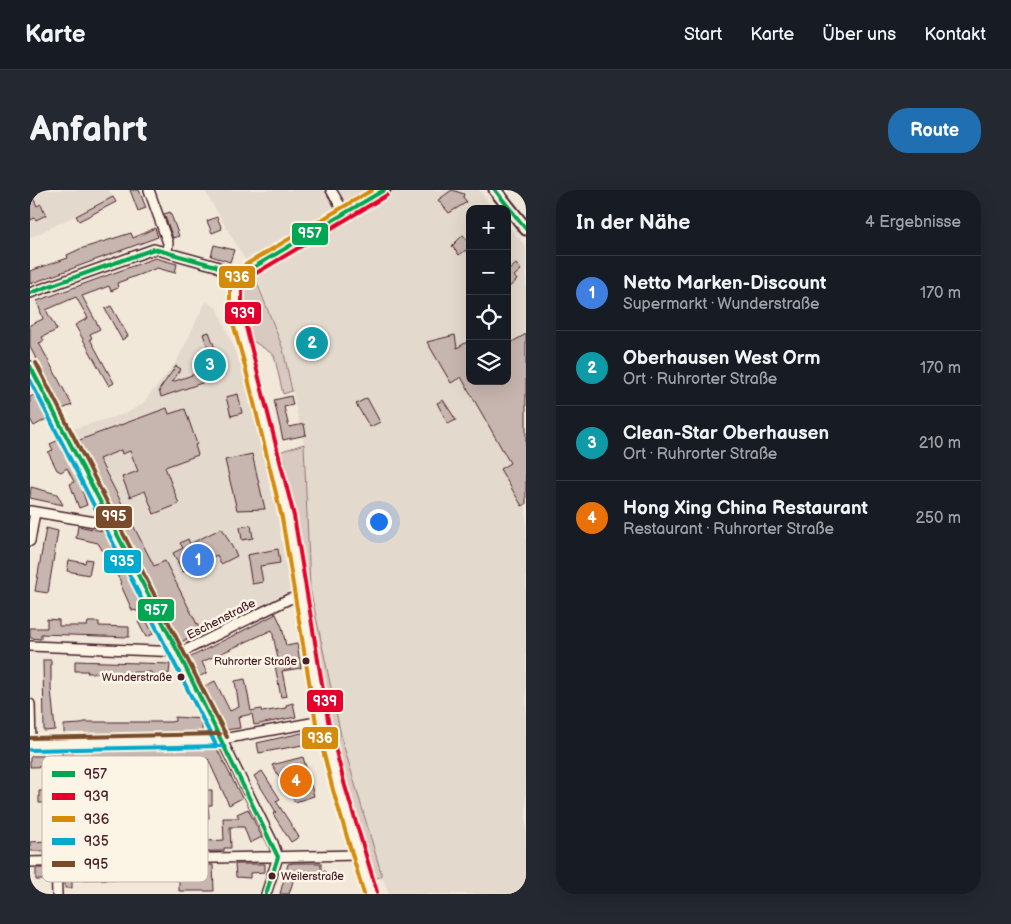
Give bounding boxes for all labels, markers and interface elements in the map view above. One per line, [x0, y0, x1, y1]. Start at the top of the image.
text: Karte [25, 20, 86, 49]
text: Start [684, 24, 722, 45]
text: Karte [750, 24, 794, 45]
text: Über uns [822, 24, 896, 45]
text: Kontakt [924, 24, 986, 45]
button: Route [888, 108, 981, 153]
text: Anfahrt [30, 109, 148, 152]
map controls [466, 205, 511, 385]
button: + [466, 205, 511, 250]
text: In der Nähe [576, 210, 690, 235]
text: 4 Ergebnisse [865, 213, 961, 232]
line badge: 957 [291, 222, 329, 246]
text: 957 [298, 225, 322, 242]
button: − [466, 250, 511, 295]
line badge: 936 [218, 265, 256, 289]
text: 936 [225, 269, 249, 286]
text: Netto Marken-Discount [623, 272, 826, 295]
text: 1 [589, 284, 595, 303]
text: 170 m [920, 284, 961, 303]
button: locate [466, 295, 511, 340]
text: Supermarkt · Wunderstraße [623, 295, 820, 314]
line badge: 939 [224, 301, 262, 325]
text: 939 [231, 305, 255, 322]
pin: 2 [296, 324, 328, 362]
button: layers [466, 340, 511, 385]
pin: 3 [194, 346, 226, 384]
text: Oberhausen West Orm [623, 347, 821, 370]
text: 2 [587, 359, 597, 378]
text: 170 m [920, 359, 961, 378]
text: Ort · Ruhrorter Straße [623, 370, 777, 389]
text: Clean-Star Oberhausen [623, 422, 829, 445]
text: 3 [587, 434, 597, 453]
text: 210 m [919, 434, 961, 453]
text: Ort · Ruhrorter Straße [623, 445, 777, 464]
text: Hong Xing China Restaurant [623, 497, 868, 520]
line badge: 995 [95, 505, 133, 529]
text: 995 [102, 508, 126, 525]
your location [366, 509, 392, 535]
text: 4 [587, 509, 597, 528]
text: 250 m [915, 509, 961, 528]
text: Restaurant · Ruhrorter Straße [623, 520, 834, 539]
pin: 1 [182, 541, 214, 579]
line badge: 935 [103, 549, 142, 574]
text: 935 [110, 553, 134, 570]
street label: Eschenstraße [184, 596, 258, 643]
line badge: 957 [137, 598, 175, 622]
text: 957 [144, 602, 168, 619]
place label: Ruhrorter Straße [214, 655, 297, 668]
marker: Ruhrorter Straße [301, 656, 311, 666]
place label: Wunderstraße [102, 671, 172, 684]
marker: Wunderstraße [176, 672, 186, 682]
line badge: 939 [306, 689, 344, 713]
text: 939 [313, 693, 337, 710]
line badge: 936 [301, 726, 339, 750]
text: 936 [308, 730, 332, 747]
legend [42, 756, 208, 882]
pin: 4 [280, 762, 312, 800]
text: 957 [84, 766, 107, 783]
text: 939 [84, 788, 109, 805]
text: 936 [84, 811, 110, 828]
text: 935 [84, 833, 109, 850]
text: 995 [84, 856, 108, 873]
place label: Weilerstraße [281, 870, 344, 883]
marker: Weilerstraße [267, 871, 277, 881]

